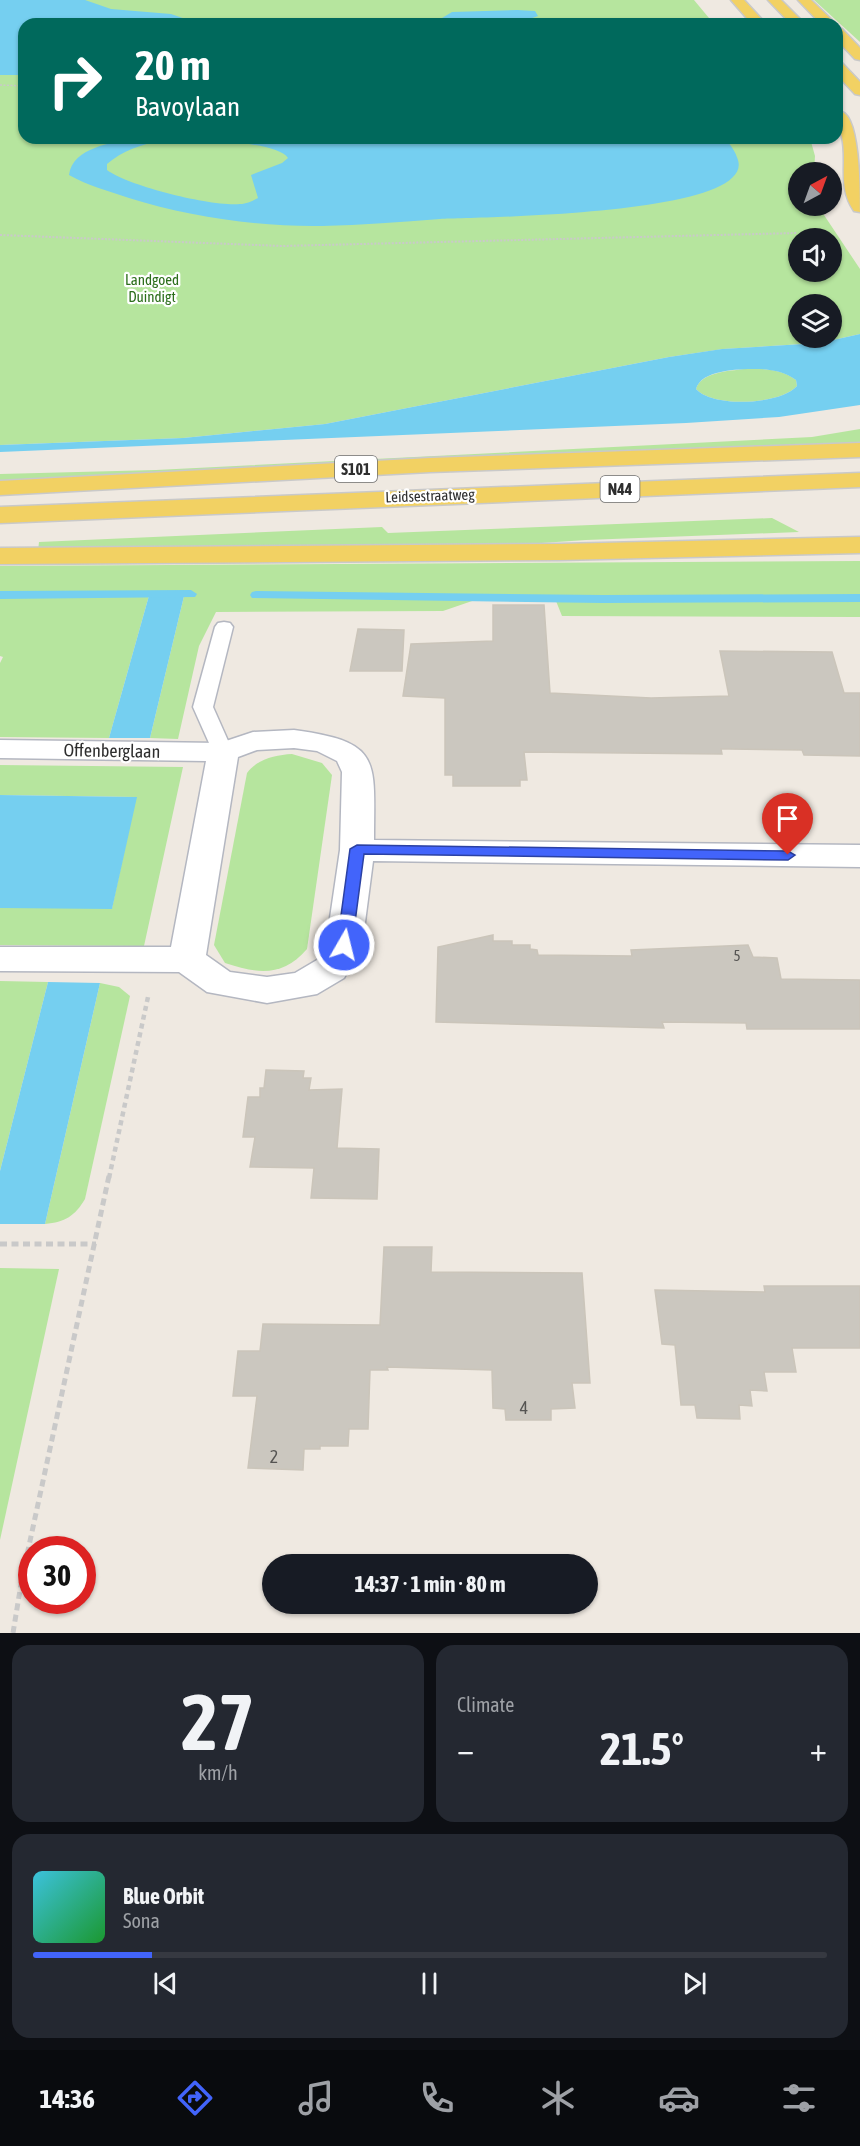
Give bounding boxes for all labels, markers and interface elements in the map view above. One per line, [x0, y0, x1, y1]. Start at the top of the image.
text: 20 m [135, 41, 210, 89]
icon: right [36, 42, 114, 120]
text: Bavoylaan [135, 91, 240, 122]
north arrow [788, 162, 842, 216]
map controls [788, 162, 842, 348]
button: sound [788, 228, 842, 282]
park label: Landgoed Duindigt [125, 271, 179, 305]
button: layers [788, 294, 842, 348]
road number: S101 [335, 456, 377, 482]
road number: N44 [600, 476, 640, 502]
street label: Leidsestraatweg [385, 485, 475, 506]
street label: Offenberglaan [64, 739, 160, 762]
pin [762, 793, 813, 855]
icon: arrive [771, 802, 804, 835]
position arrow [312, 913, 376, 977]
house number: 5 [733, 947, 741, 964]
house number: 4 [520, 1397, 528, 1418]
house number: 2 [270, 1446, 278, 1467]
speed limit sign: 30 [18, 1536, 96, 1614]
text: 14:37 · 1 min · 80 m [354, 1571, 506, 1597]
text: 27 [181, 1677, 255, 1767]
text: Climate [457, 1693, 514, 1716]
text: 21.5° [600, 1723, 684, 1775]
text: − [457, 1730, 474, 1768]
text: + [810, 1730, 827, 1768]
text: km/h [198, 1761, 238, 1784]
text: Blue Orbit [123, 1883, 204, 1909]
text: Sona [123, 1909, 160, 1932]
icon: previous [149, 1967, 182, 2000]
icon: pause [413, 1967, 446, 2000]
icon: next [678, 1967, 711, 2000]
icon: directions [174, 2077, 216, 2119]
icon: music [295, 2077, 337, 2119]
icon: phone [416, 2077, 458, 2119]
icon: climate [537, 2077, 579, 2119]
icon: car [658, 2077, 700, 2119]
icon: filters [778, 2077, 820, 2119]
text: 14:36 [39, 2083, 95, 2114]

